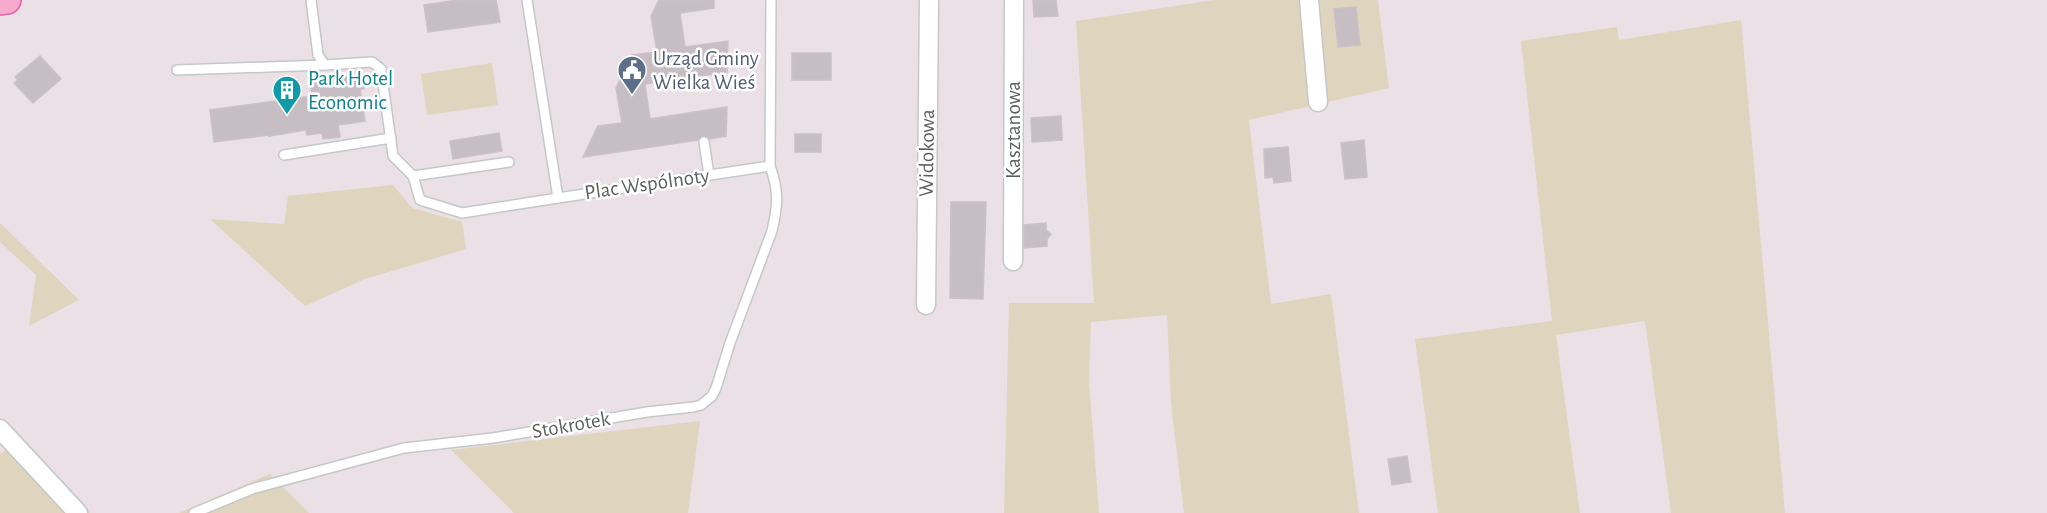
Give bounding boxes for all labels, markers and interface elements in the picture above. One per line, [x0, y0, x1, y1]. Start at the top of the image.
place label: Urząd Gminy Wielka Wieś [653, 48, 759, 93]
public building icon: Urząd Gminy Wielka Wieś [616, 54, 648, 96]
place label: Park Hotel Economic [308, 68, 393, 113]
building icon: Park Hotel Economic [271, 74, 303, 116]
street label: Kasztanowa [1003, 81, 1024, 179]
street label: Widokowa [916, 109, 938, 197]
street label: Plac Wspólnoty [583, 165, 711, 203]
street label: Stokrotek [530, 408, 612, 442]

